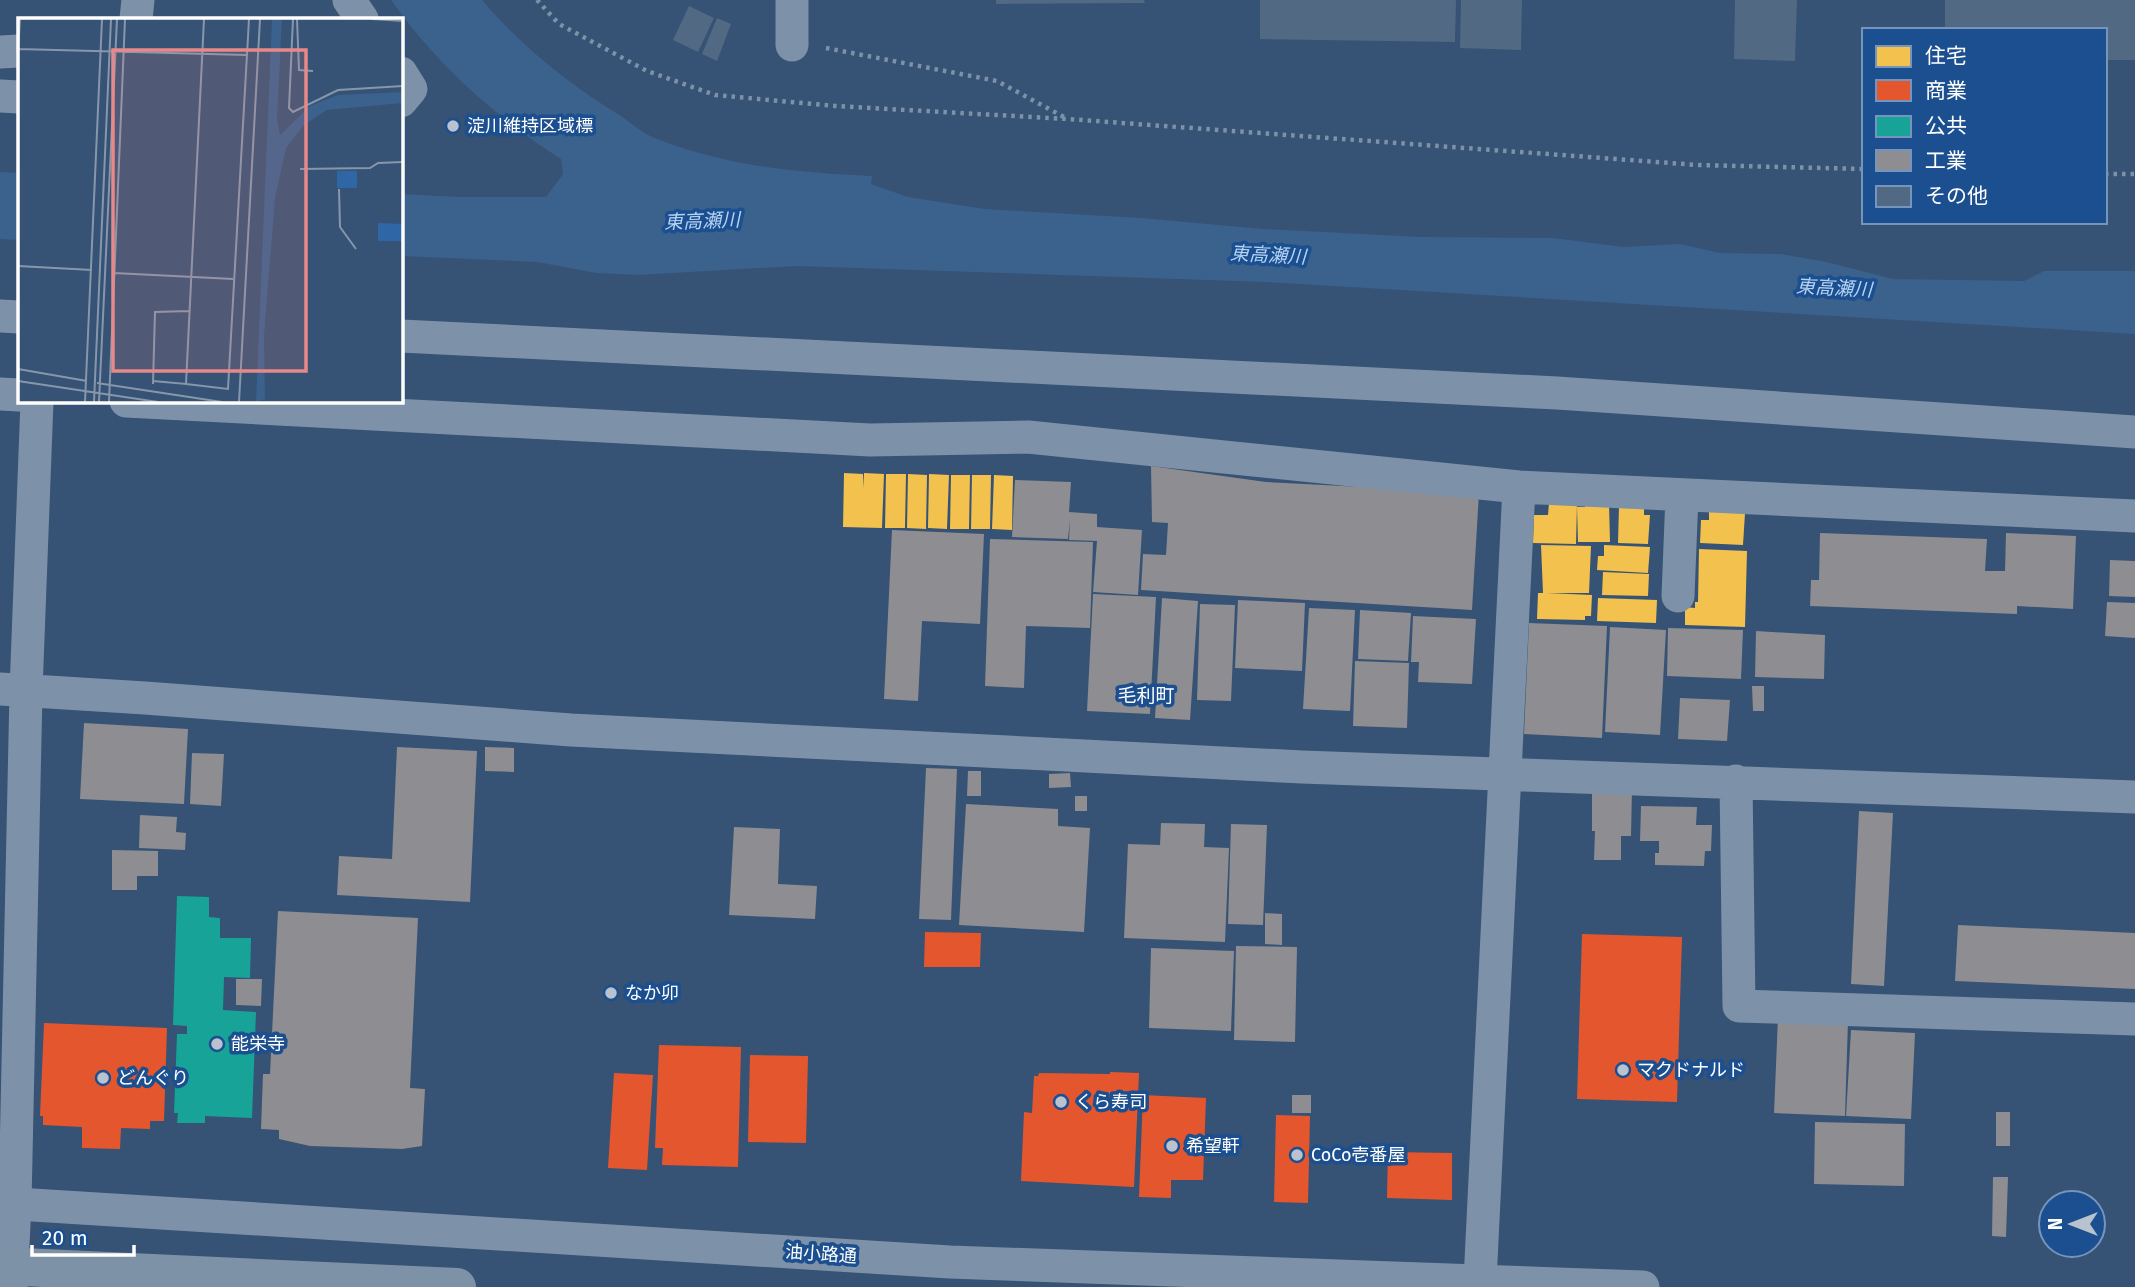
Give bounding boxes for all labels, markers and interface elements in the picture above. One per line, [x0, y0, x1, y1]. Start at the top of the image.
inset map [18, 18, 402, 402]
legend [1862, 28, 2107, 224]
text: 住宅 [1925, 43, 1967, 69]
text: 商業 [1925, 78, 1967, 104]
text: 公共 [1925, 113, 1967, 139]
place label: 淀川維持区域標 [467, 115, 593, 137]
marker: 淀川維持区域標 [445, 118, 461, 134]
text: 工業 [1925, 148, 1967, 174]
text: その他 [1925, 183, 1988, 209]
water label: 東高瀬川 [664, 208, 742, 234]
water label: 東高瀬川 [1229, 242, 1309, 269]
water label: 東高瀬川 [1795, 275, 1875, 302]
district label: 毛利町 [1117, 684, 1175, 707]
place label: なか卯 [625, 982, 679, 1004]
marker: なか卯 [603, 985, 619, 1001]
place label: 能栄寺 [231, 1033, 285, 1055]
marker: 能栄寺 [209, 1036, 225, 1052]
place label: マクドナルド [1637, 1059, 1745, 1081]
marker: マクドナルド [1615, 1062, 1631, 1078]
place label: どんぐり [117, 1067, 189, 1089]
marker: どんぐり [95, 1070, 111, 1086]
place label: くら寿司 [1075, 1091, 1147, 1113]
marker: くら寿司 [1053, 1094, 1069, 1110]
place label: 希望軒 [1186, 1135, 1240, 1157]
marker: 希望軒 [1164, 1138, 1180, 1154]
place label: CoCo壱番屋 [1311, 1144, 1405, 1166]
marker: CoCo壱番屋 [1289, 1147, 1305, 1163]
north arrow [2037, 1189, 2107, 1259]
scale bar [32, 1214, 133, 1258]
text: N [2044, 1218, 2067, 1230]
text: 20 m [42, 1225, 88, 1251]
street label: 油小路通 [784, 1241, 858, 1267]

